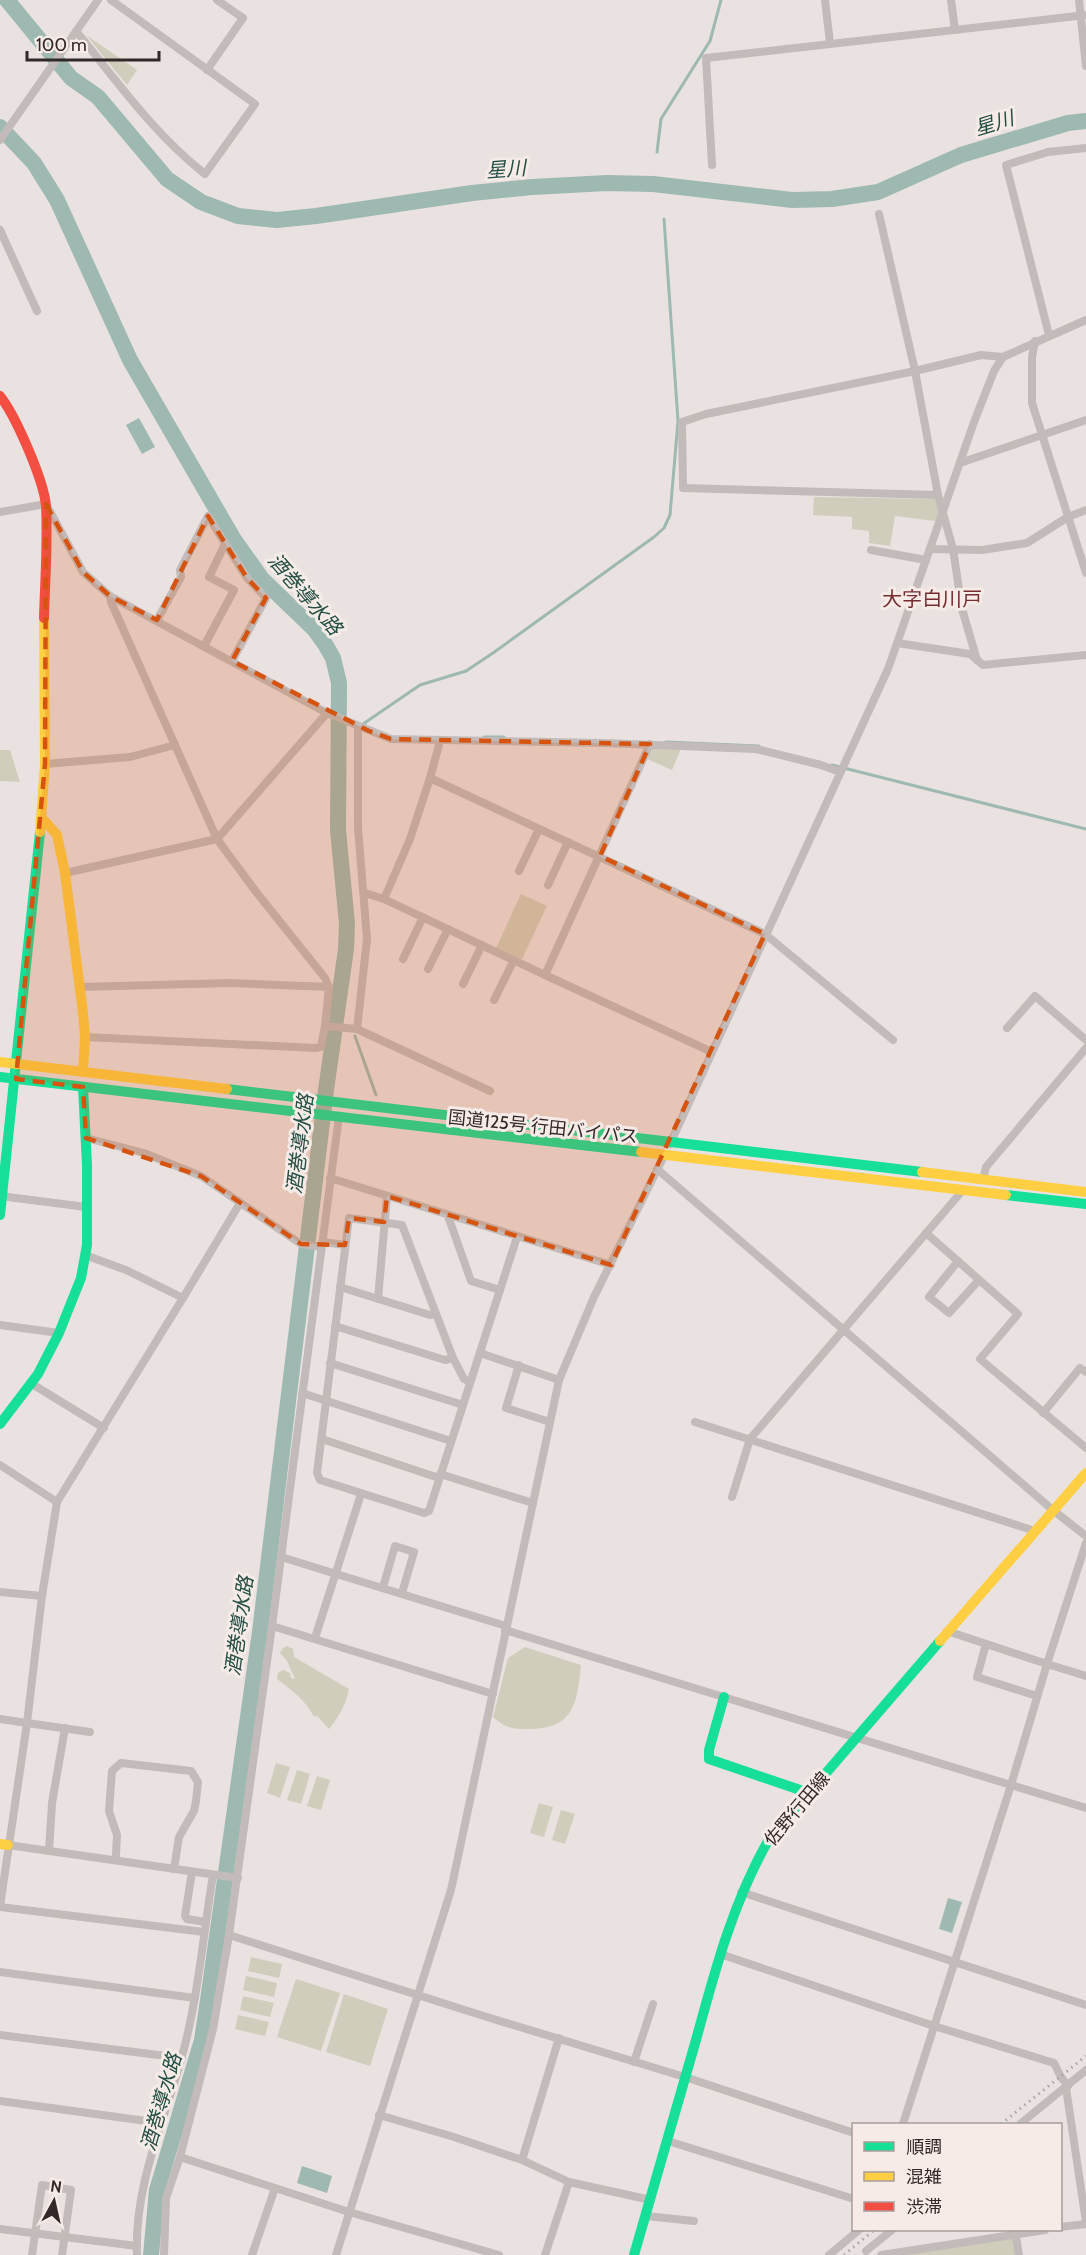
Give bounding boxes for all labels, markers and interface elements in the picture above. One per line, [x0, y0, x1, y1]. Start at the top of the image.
scale bar [27, 24, 159, 62]
text: 100 m [36, 34, 87, 56]
water label: 星川 [971, 105, 1019, 140]
water label: 星川 [485, 155, 529, 182]
water label: 酒巻導水路 [263, 548, 348, 641]
district label: 大字白川戸 [882, 587, 982, 611]
water label: 酒巻導水路 [282, 1091, 318, 1195]
street label: 国道125号 行田バイパス [447, 1106, 639, 1148]
water label: 酒巻導水路 [220, 1573, 258, 1677]
street label: 佐野行田線 [760, 1767, 834, 1851]
water label: 酒巻導水路 [136, 2049, 187, 2153]
legend [852, 2123, 1062, 2231]
text: 順調 [906, 2136, 942, 2158]
text: 混雑 [906, 2166, 942, 2188]
north arrow [24, 2171, 84, 2231]
text: N [49, 2176, 63, 2197]
text: 渋滞 [906, 2196, 942, 2218]

